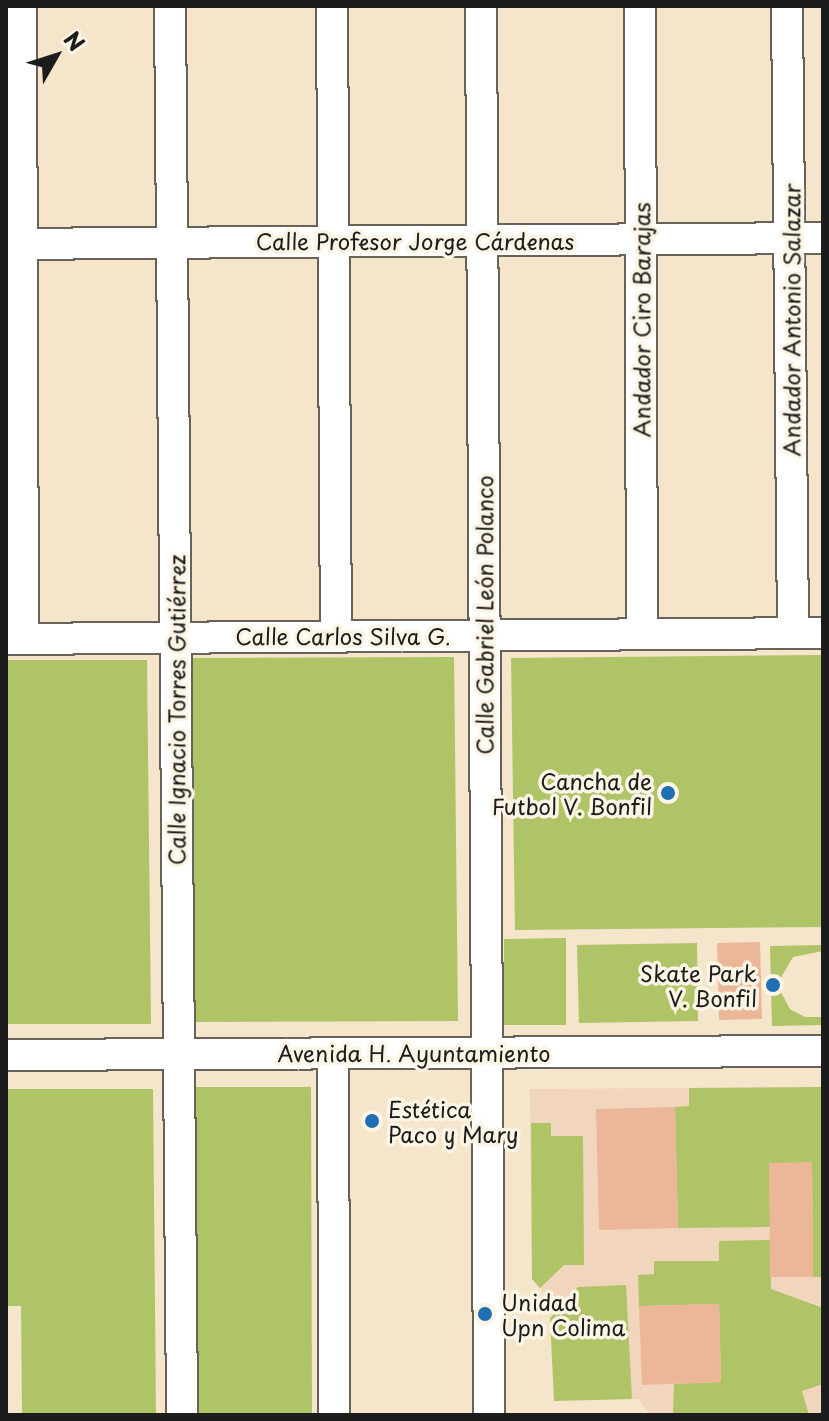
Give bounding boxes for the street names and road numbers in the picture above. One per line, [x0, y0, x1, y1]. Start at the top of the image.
street label: Andador Antonio Salazar [778, 183, 804, 457]
street label: Andador Ciro Barajas [628, 203, 654, 437]
street label: Calle Profesor Jorge Cárdenas [255, 228, 575, 254]
street label: Calle Gabriel León Polanco [471, 474, 497, 756]
street label: Calle Ignacio Torres Gutiérrez [163, 552, 189, 868]
street label: Calle Carlos Silva G. [234, 623, 452, 649]
street label: Avenida H. Ayuntamiento [277, 1040, 551, 1066]

